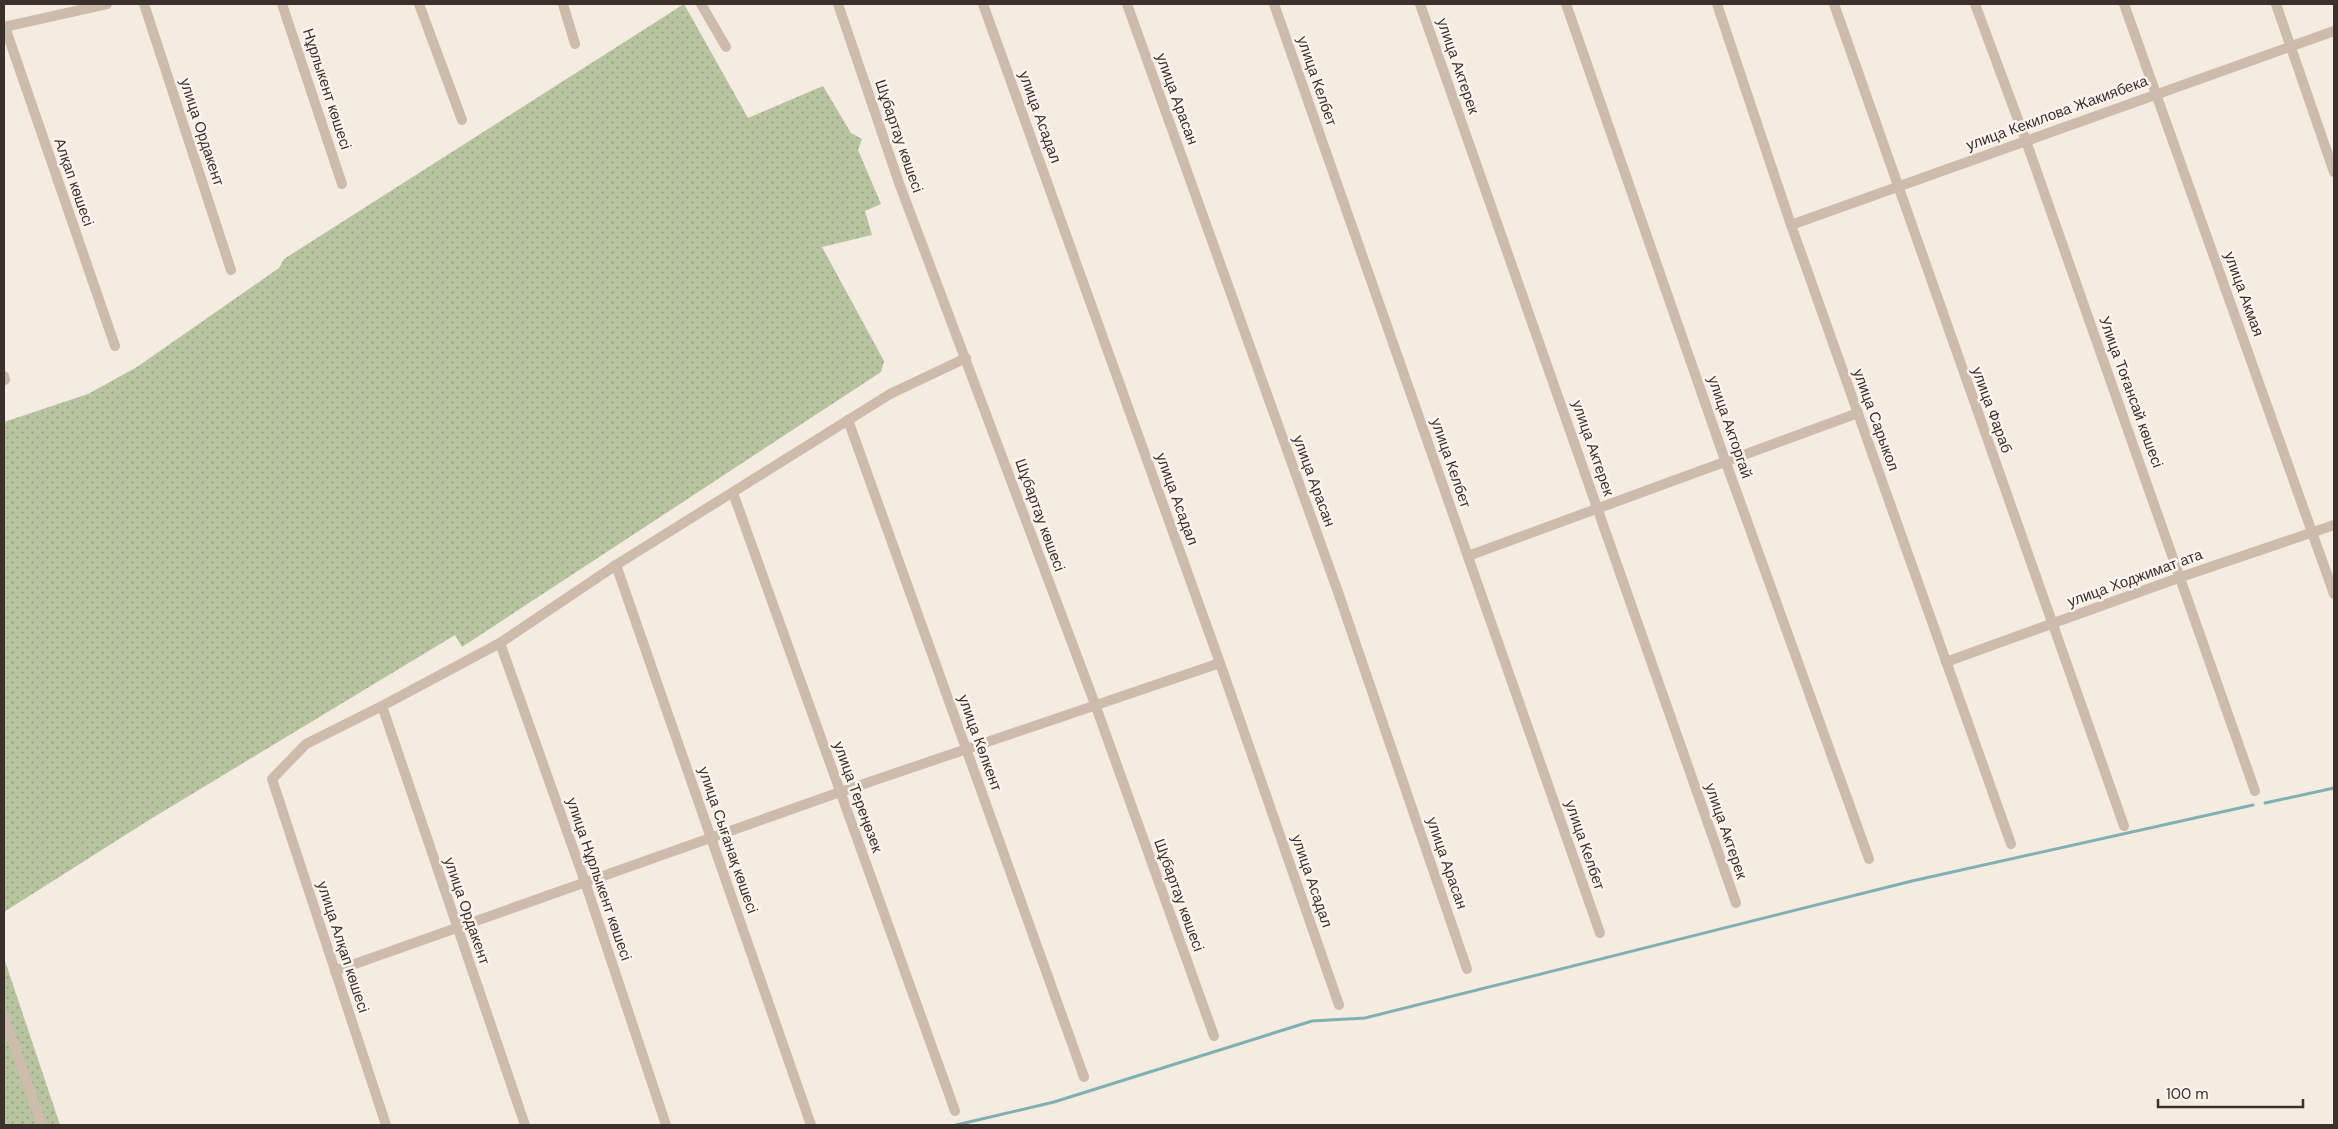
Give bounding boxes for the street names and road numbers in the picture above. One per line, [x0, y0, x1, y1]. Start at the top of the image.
street label: улица Актерек [1432, 15, 1484, 117]
street label: Нұрлыкент көшесі [298, 26, 356, 152]
street label: улица Келбет [1292, 33, 1342, 129]
street label: улица Арасан [1151, 50, 1203, 148]
street label: улица Асадал [1014, 68, 1066, 166]
street label: улица Кекилова Жакиябека [1963, 71, 2151, 155]
street label: улица Ордакент [175, 76, 229, 189]
street label: Шұбартау көшесі [870, 77, 928, 195]
street label: Алқап көшесі [50, 135, 98, 229]
street label: улица Акмая [2219, 249, 2269, 339]
street label: Улица Тоғансай көшесі [2094, 314, 2168, 470]
street label: улица Фараб [1967, 364, 2017, 456]
street label: улица Сарыкол [1848, 366, 1904, 474]
street label: улица Акторгай [1703, 373, 1757, 481]
street label: улица Актерек [1567, 397, 1619, 499]
street label: улица Келбет [1426, 415, 1476, 511]
street label: улица Арасан [1288, 432, 1340, 530]
street label: улица Асадал [1151, 450, 1203, 548]
street label: Шұбартау көшесі [1010, 456, 1070, 574]
street label: улица Ходжимат ата [2065, 544, 2206, 612]
street label: улица Көлкент [953, 692, 1007, 794]
street label: улица Тереңөзек [829, 739, 888, 856]
street label: улица Сығанақ көшесі [693, 764, 763, 916]
street label: улица Актерек [1700, 780, 1752, 882]
street label: улица Нұрлыкент көшесі [562, 795, 636, 963]
street label: улица Келбет [1560, 797, 1610, 893]
street label: улица Арасан [1422, 814, 1472, 912]
street label: улица Асадал [1287, 832, 1337, 930]
street label: Шұбартау көшесі [1149, 836, 1209, 954]
street label: улица Ордакент [439, 855, 495, 967]
street label: улица Алқап көшесі [312, 879, 374, 1015]

